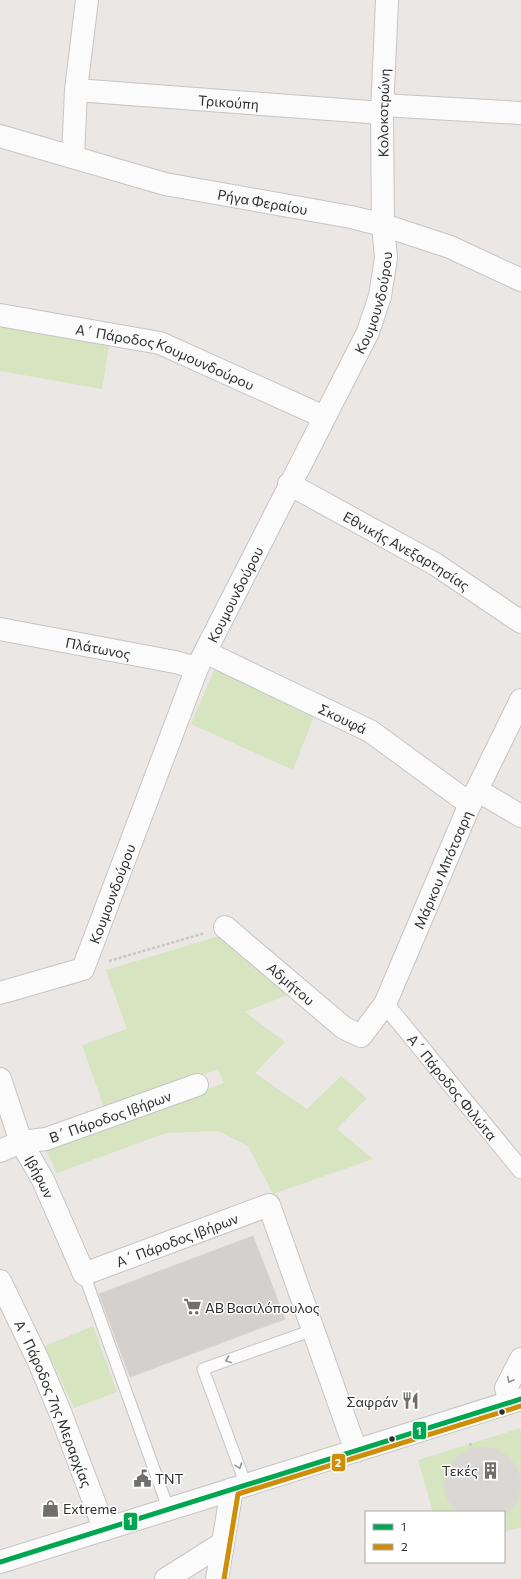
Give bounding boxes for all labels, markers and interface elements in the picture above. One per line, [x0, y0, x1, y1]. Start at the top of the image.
street label: Κολοκοτρώνη [373, 68, 392, 157]
street label: Τρικούπη [198, 91, 260, 112]
street label: Ρήγα Φεραίου [216, 185, 309, 218]
street label: Κουμουνδούρου [350, 251, 395, 356]
street label: Α΄ Πάροδος Κουμουνδούρου [74, 320, 257, 393]
street label: Εθνικής Ανεξαρτησίας [340, 507, 473, 594]
street label: Κουμουνδούρου [203, 543, 266, 645]
street label: Πλάτωνος [64, 633, 132, 662]
street label: Σκουφά [316, 699, 370, 737]
street label: Μάρκου Μπότσαρη [409, 808, 475, 931]
street label: Κουμουνδούρου [85, 841, 138, 946]
street label: Αδμήτου [264, 958, 319, 1008]
street label: Α΄ Πάροδος Φιλώτα [404, 1030, 501, 1143]
street label: Β΄ Πάροδος Ιβήρων [47, 1086, 173, 1146]
street label: Ιβήρων [22, 1152, 58, 1201]
street label: Α΄ Πάροδος Ιβήρων [113, 1209, 240, 1270]
supermarket icon: ΑΒ Βασιλόπουλος [182, 1297, 202, 1317]
place label: ΑΒ Βασιλόπουλος [205, 1299, 320, 1316]
street label: Α΄ Πάροδος 7ης Μεραρχίας [11, 1317, 96, 1490]
one-way arrow [225, 1356, 232, 1364]
one-way arrow [507, 1376, 515, 1383]
restaurant icon: Σαφράν [401, 1391, 421, 1411]
place label: Σαφράν [347, 1393, 398, 1410]
unlabelled marker [497, 1407, 507, 1417]
line badge: 1 [412, 1421, 427, 1440]
text: 1 [417, 1424, 422, 1437]
unlabelled marker [387, 1434, 397, 1444]
line badge: 2 [331, 1453, 346, 1472]
text: 2 [335, 1456, 341, 1469]
building icon: Τεκές [481, 1460, 501, 1480]
one-way arrow [234, 1462, 242, 1469]
place label: Τεκές [442, 1462, 478, 1479]
public building icon: ΤΝΤ [132, 1468, 152, 1488]
place label: ΤΝΤ [155, 1470, 184, 1487]
shop icon: Extreme [40, 1498, 60, 1518]
place label: Extreme [63, 1500, 117, 1517]
legend [365, 1511, 505, 1563]
line badge: 1 [123, 1512, 138, 1531]
text: 1 [128, 1514, 133, 1527]
text: 1 [401, 1519, 406, 1533]
text: 2 [401, 1539, 408, 1553]

